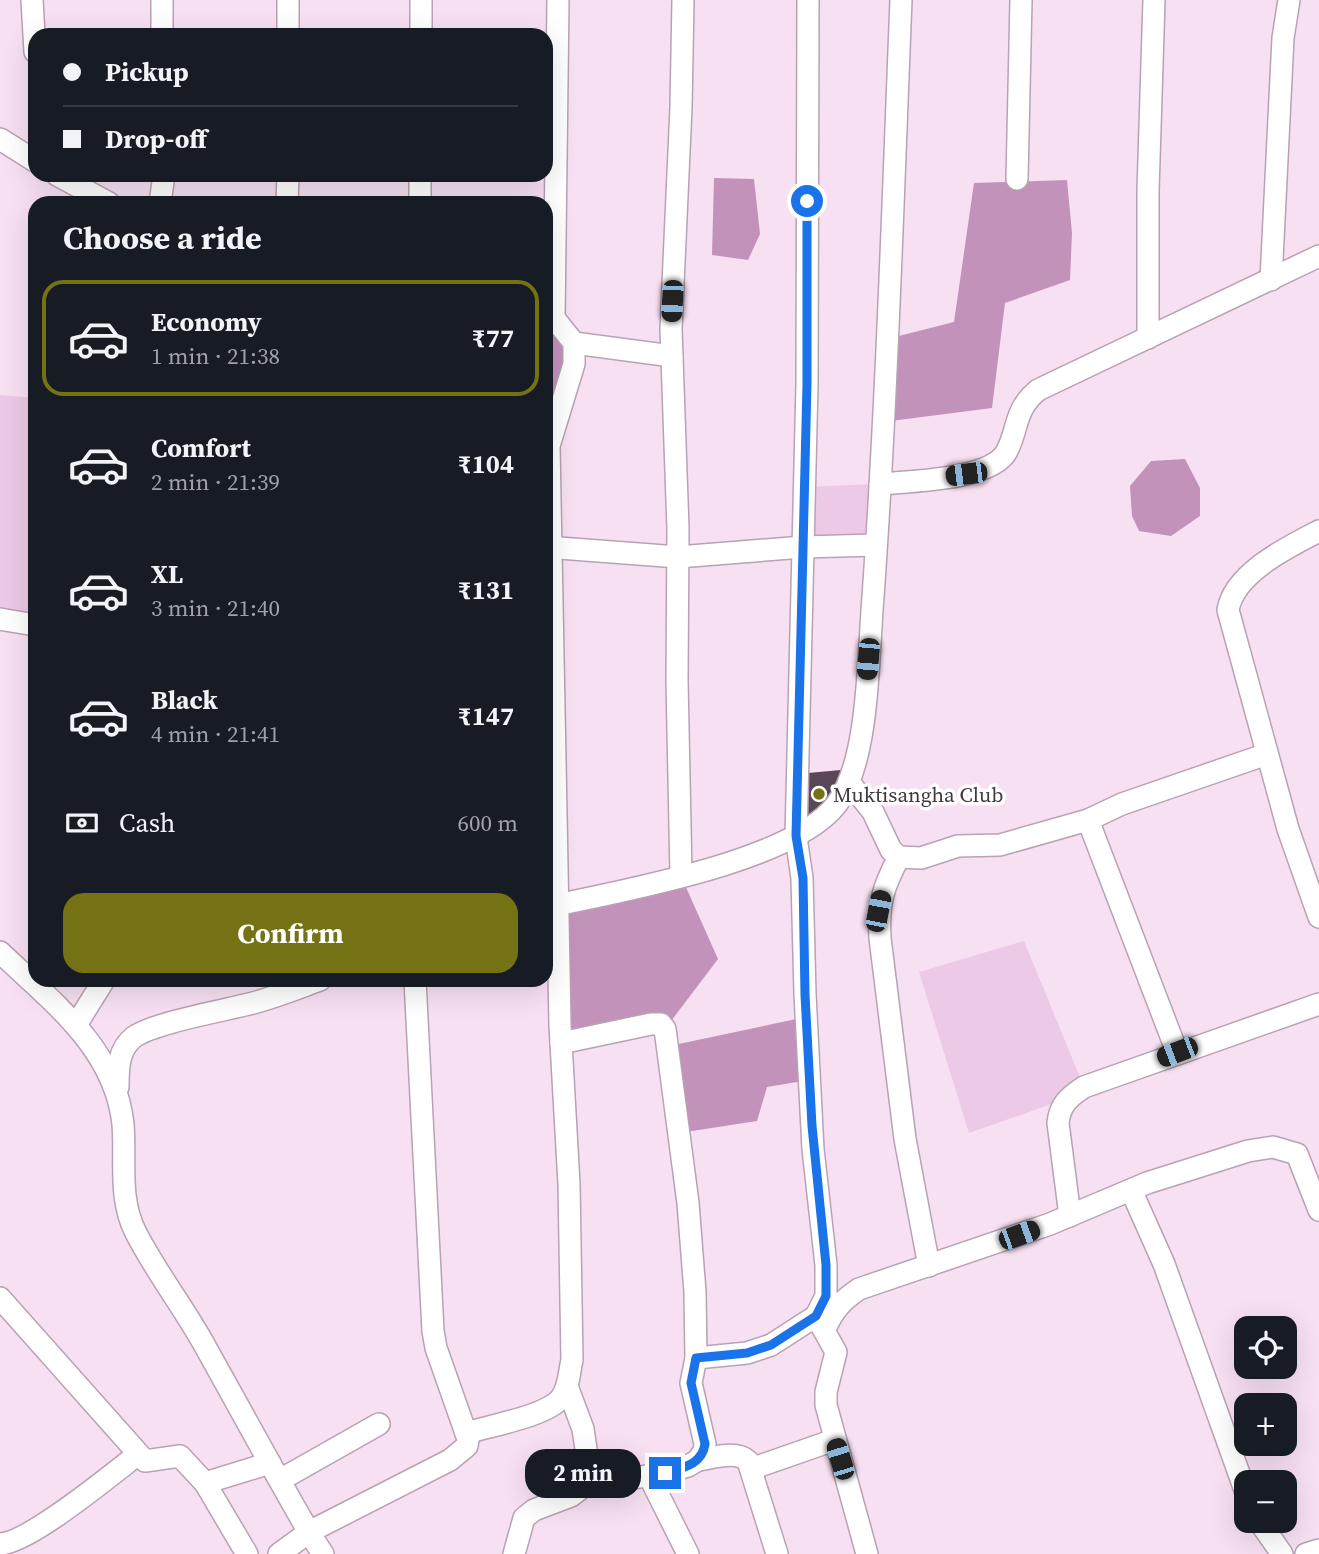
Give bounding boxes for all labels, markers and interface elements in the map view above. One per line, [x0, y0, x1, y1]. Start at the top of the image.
text: Pickup [105, 54, 189, 90]
text: Drop-off [105, 121, 207, 157]
route start [791, 185, 823, 217]
text: Choose a ride [63, 216, 262, 260]
car [661, 279, 684, 323]
text: Economy [151, 304, 262, 340]
icon: car [67, 307, 130, 370]
text: ₹77 [472, 320, 514, 356]
text: 1 min · 21:38 [151, 340, 280, 372]
text: Comfort [151, 430, 251, 466]
icon: car [67, 433, 130, 496]
text: ₹104 [458, 446, 514, 482]
car [944, 461, 989, 487]
text: 2 min · 21:39 [151, 466, 280, 498]
text: XL [151, 556, 183, 592]
icon: car [67, 559, 130, 622]
text: ₹131 [458, 572, 514, 608]
text: 3 min · 21:40 [151, 592, 280, 624]
car [856, 637, 881, 681]
text: Black [151, 682, 218, 718]
icon: car [67, 685, 130, 748]
text: ₹147 [458, 698, 514, 734]
text: 4 min · 21:41 [151, 718, 280, 750]
place label: Muktisangha Club [833, 780, 1003, 809]
marker: Muktisangha Club [811, 786, 827, 802]
icon: cash [63, 804, 101, 842]
text: Cash [119, 805, 175, 841]
text: 600 m [457, 807, 518, 839]
car [864, 888, 893, 934]
button: Confirm [63, 893, 518, 973]
car [1154, 1035, 1201, 1069]
car [996, 1218, 1043, 1252]
map controls [1234, 1316, 1297, 1533]
button: locate [1234, 1316, 1297, 1379]
button: + [1234, 1393, 1297, 1456]
car [824, 1436, 857, 1482]
callout: 2 min [525, 1448, 640, 1498]
text: 2 min [553, 1457, 613, 1489]
route end [649, 1457, 681, 1489]
button: − [1234, 1470, 1297, 1533]

